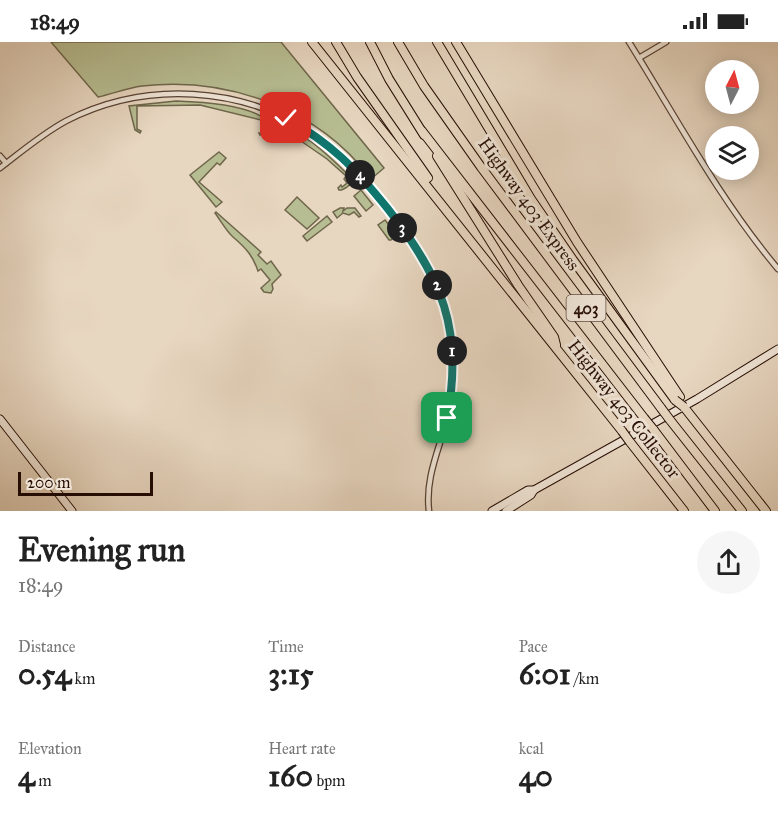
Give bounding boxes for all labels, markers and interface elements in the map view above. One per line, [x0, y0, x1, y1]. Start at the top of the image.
text: 18:49 [30, 8, 80, 35]
north arrow [705, 60, 759, 114]
map controls [705, 60, 759, 180]
pin [260, 92, 311, 143]
icon: check [269, 101, 302, 134]
button: layers [705, 126, 759, 180]
street label: Highway 403 Express [473, 133, 585, 275]
pin: 4 [345, 160, 375, 190]
text: 4 [356, 165, 364, 184]
pin: 3 [387, 213, 417, 243]
text: 3 [399, 218, 405, 237]
pin: 2 [422, 270, 452, 300]
text: 2 [433, 275, 441, 294]
road number: 403 [566, 295, 606, 321]
street label: Highway 403 Collector [562, 335, 685, 484]
pin: 1 [437, 336, 467, 366]
text: 1 [449, 341, 455, 360]
pin [421, 392, 472, 443]
icon: arrive [430, 401, 463, 434]
scale bar [18, 469, 153, 496]
text: 200 m [27, 473, 70, 492]
text: Evening run [18, 530, 185, 570]
button: share [697, 531, 760, 594]
text: 18:49 [18, 573, 63, 597]
text: Distance [18, 637, 75, 656]
text: Time [268, 637, 304, 656]
text: Pace [519, 637, 548, 656]
text: 0.54 [18, 656, 71, 692]
text: 3:15 [268, 656, 313, 692]
text: 6:01 [519, 656, 571, 692]
text: km [71, 669, 95, 688]
text: /km [571, 669, 599, 688]
text: Elevation [18, 739, 82, 758]
text: Heart rate [268, 739, 336, 758]
text: kcal [519, 739, 544, 758]
text: 4 [18, 758, 35, 794]
text: 160 [268, 758, 313, 794]
text: 40 [519, 758, 553, 794]
text: m [35, 771, 52, 790]
text: bpm [313, 771, 346, 790]

